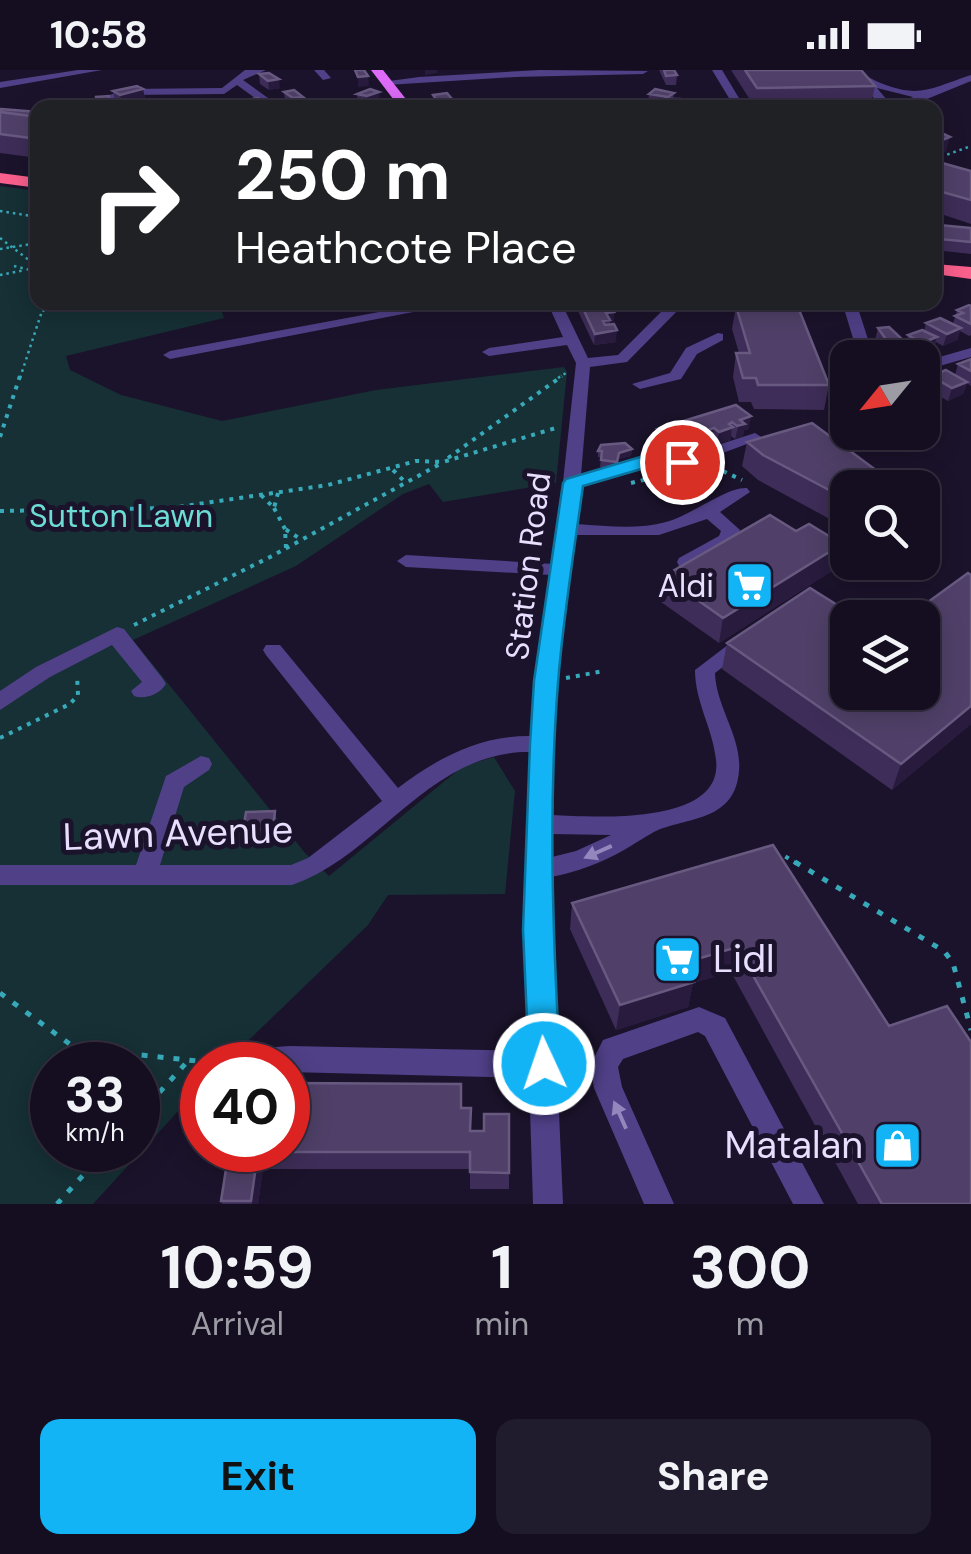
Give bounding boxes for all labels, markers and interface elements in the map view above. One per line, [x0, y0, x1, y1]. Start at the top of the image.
text: 10:58 [50, 10, 148, 60]
text: 250 m [235, 130, 451, 221]
icon: right [70, 140, 200, 270]
text: Heathcote Place [235, 218, 577, 277]
north arrow [830, 340, 940, 450]
map controls [830, 340, 940, 710]
pin [640, 420, 725, 505]
icon: arrive [655, 435, 710, 490]
street label: Station Road [496, 470, 560, 662]
button: search [830, 470, 940, 580]
park label: Sutton Lawn [29, 495, 213, 537]
supermarket icon: Aldi [723, 560, 775, 612]
place label: Aldi [658, 565, 714, 607]
button: layers [830, 600, 940, 710]
street label: Lawn Avenue [62, 804, 294, 862]
one-way arrow [583, 844, 613, 860]
supermarket icon: Lidl [652, 933, 704, 985]
place label: Lidl [713, 934, 774, 984]
position arrow [492, 1012, 596, 1116]
speed limit sign: 40 [180, 1042, 310, 1172]
text: 33 [65, 1062, 125, 1128]
one-way arrow [612, 1100, 628, 1130]
text: km/h [65, 1116, 125, 1149]
shop icon: Matalan [872, 1119, 924, 1171]
place label: Matalan [724, 1120, 863, 1170]
text: 10:59 [161, 1228, 314, 1307]
text: 1 [491, 1228, 513, 1307]
text: 300 [690, 1228, 810, 1307]
text: Arrival [191, 1303, 284, 1345]
text: min [475, 1303, 529, 1345]
text: m [736, 1303, 764, 1345]
button: Exit [40, 1419, 476, 1534]
button: Share [496, 1419, 931, 1534]

